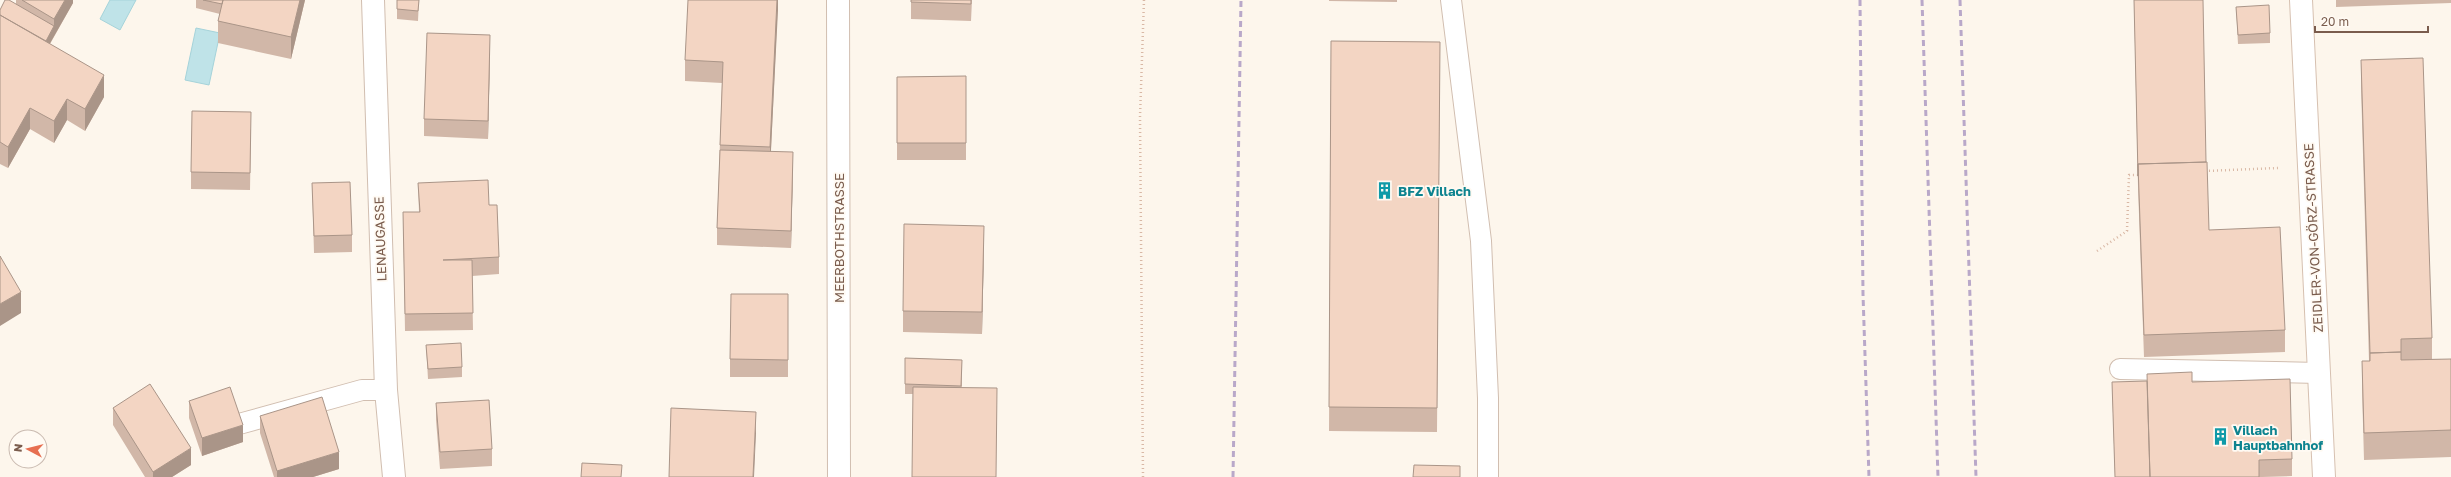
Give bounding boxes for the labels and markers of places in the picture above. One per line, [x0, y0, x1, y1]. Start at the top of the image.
building icon: BFZ Villach [1375, 181, 1395, 201]
place label: BFZ Villach [1398, 183, 1471, 199]
place label: Villach Hauptbahnhof [2233, 422, 2323, 453]
building icon: Villach Hauptbahnhof [2210, 427, 2230, 447]

